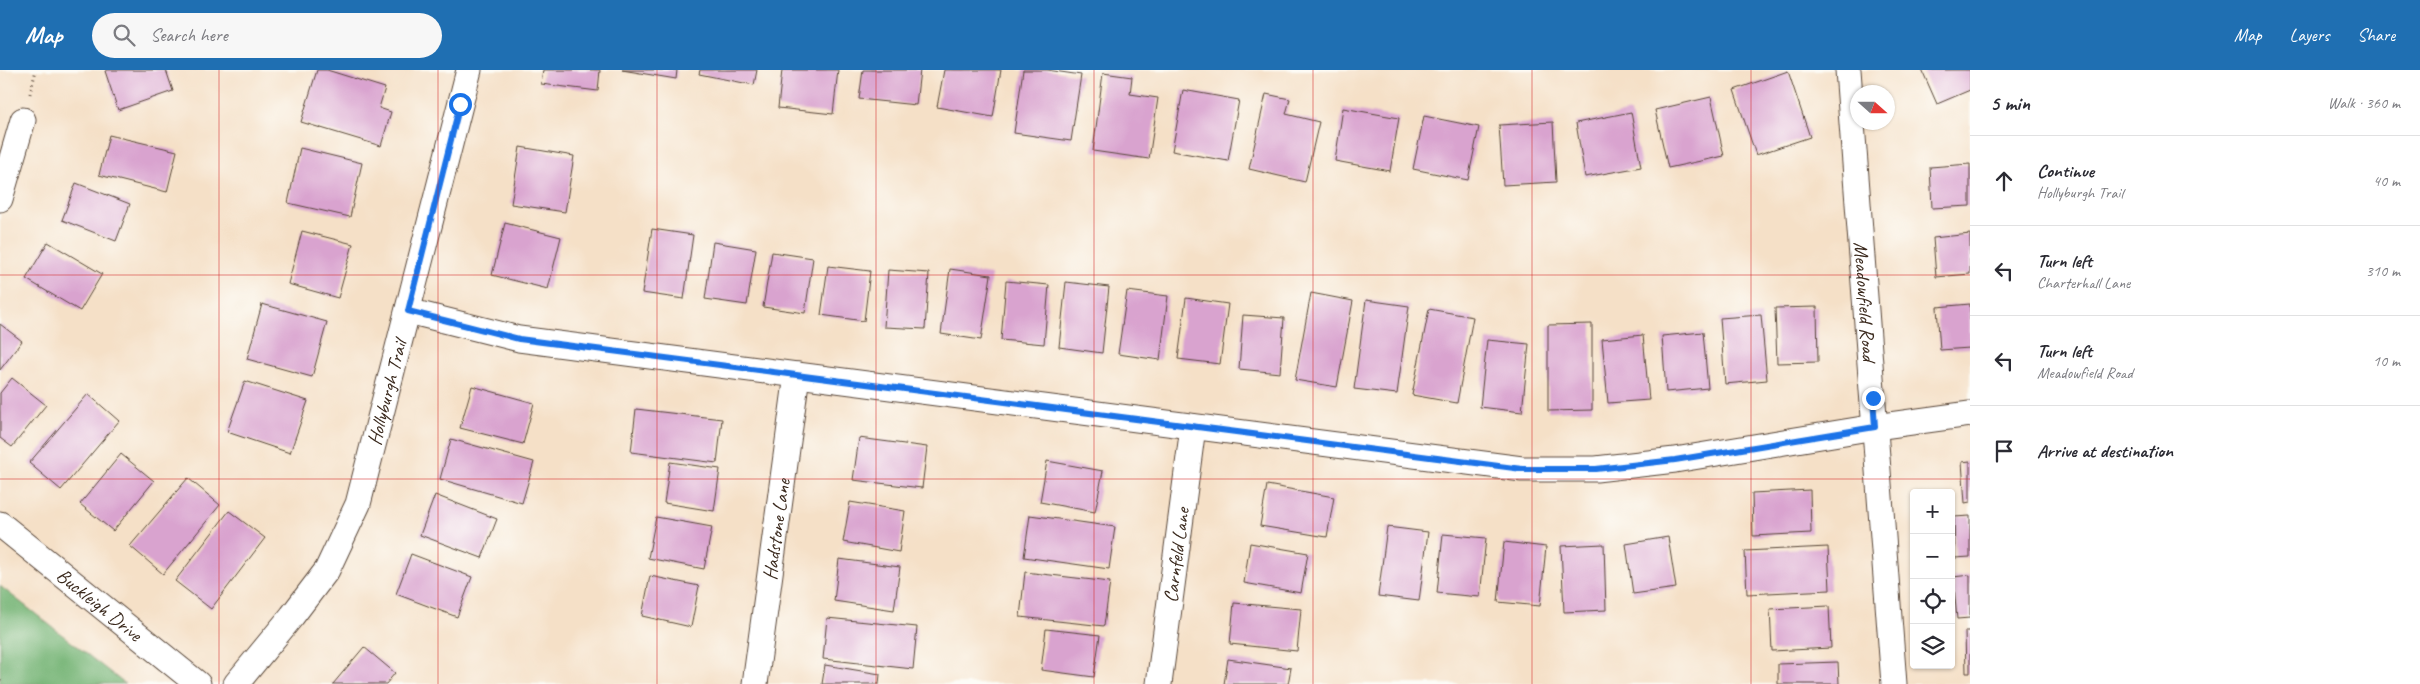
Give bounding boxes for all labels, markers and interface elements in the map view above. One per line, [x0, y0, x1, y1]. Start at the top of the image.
search box [92, 13, 442, 58]
text: Map [25, 20, 62, 50]
icon: search [110, 21, 138, 49]
text: Search here [150, 23, 228, 47]
text: Map [2234, 24, 2262, 46]
text: Layers [2290, 24, 2329, 46]
text: Share [2357, 24, 2395, 46]
north arrow [1850, 85, 1895, 130]
text: 5 min [1990, 90, 2030, 116]
route start [449, 93, 472, 116]
text: Walk · 360 m [2328, 93, 2400, 113]
text: Continue [2037, 159, 2094, 183]
icon: ahead [1990, 167, 2018, 195]
text: 40 m [2373, 171, 2400, 191]
text: Hollyburgh Trail [2037, 183, 2123, 203]
street label: Meadowfield Road [1848, 241, 1883, 365]
text: Turn left [2037, 249, 2092, 273]
icon: left [1990, 257, 2018, 285]
text: 310 m [2366, 261, 2400, 281]
text: Charterhall Lane [2037, 273, 2130, 293]
street label: Hollyburgh Trail [361, 334, 413, 448]
text: Turn left [2037, 339, 2092, 363]
icon: left [1990, 347, 2018, 375]
text: 10 m [2373, 351, 2400, 371]
text: Meadowfield Road [2037, 363, 2133, 383]
route end [1862, 387, 1885, 410]
icon: arrive [1990, 437, 2018, 465]
text: Arrive at destination [2037, 439, 2173, 463]
street label: Hadstone Lane [757, 476, 795, 581]
map controls [1910, 489, 1955, 669]
button: + [1910, 489, 1955, 534]
street label: Carnfeld Lane [1157, 505, 1195, 604]
button: − [1910, 534, 1955, 579]
street label: Buckleigh Drive [52, 562, 149, 647]
button: locate [1910, 579, 1955, 624]
button: layers [1910, 624, 1955, 669]

